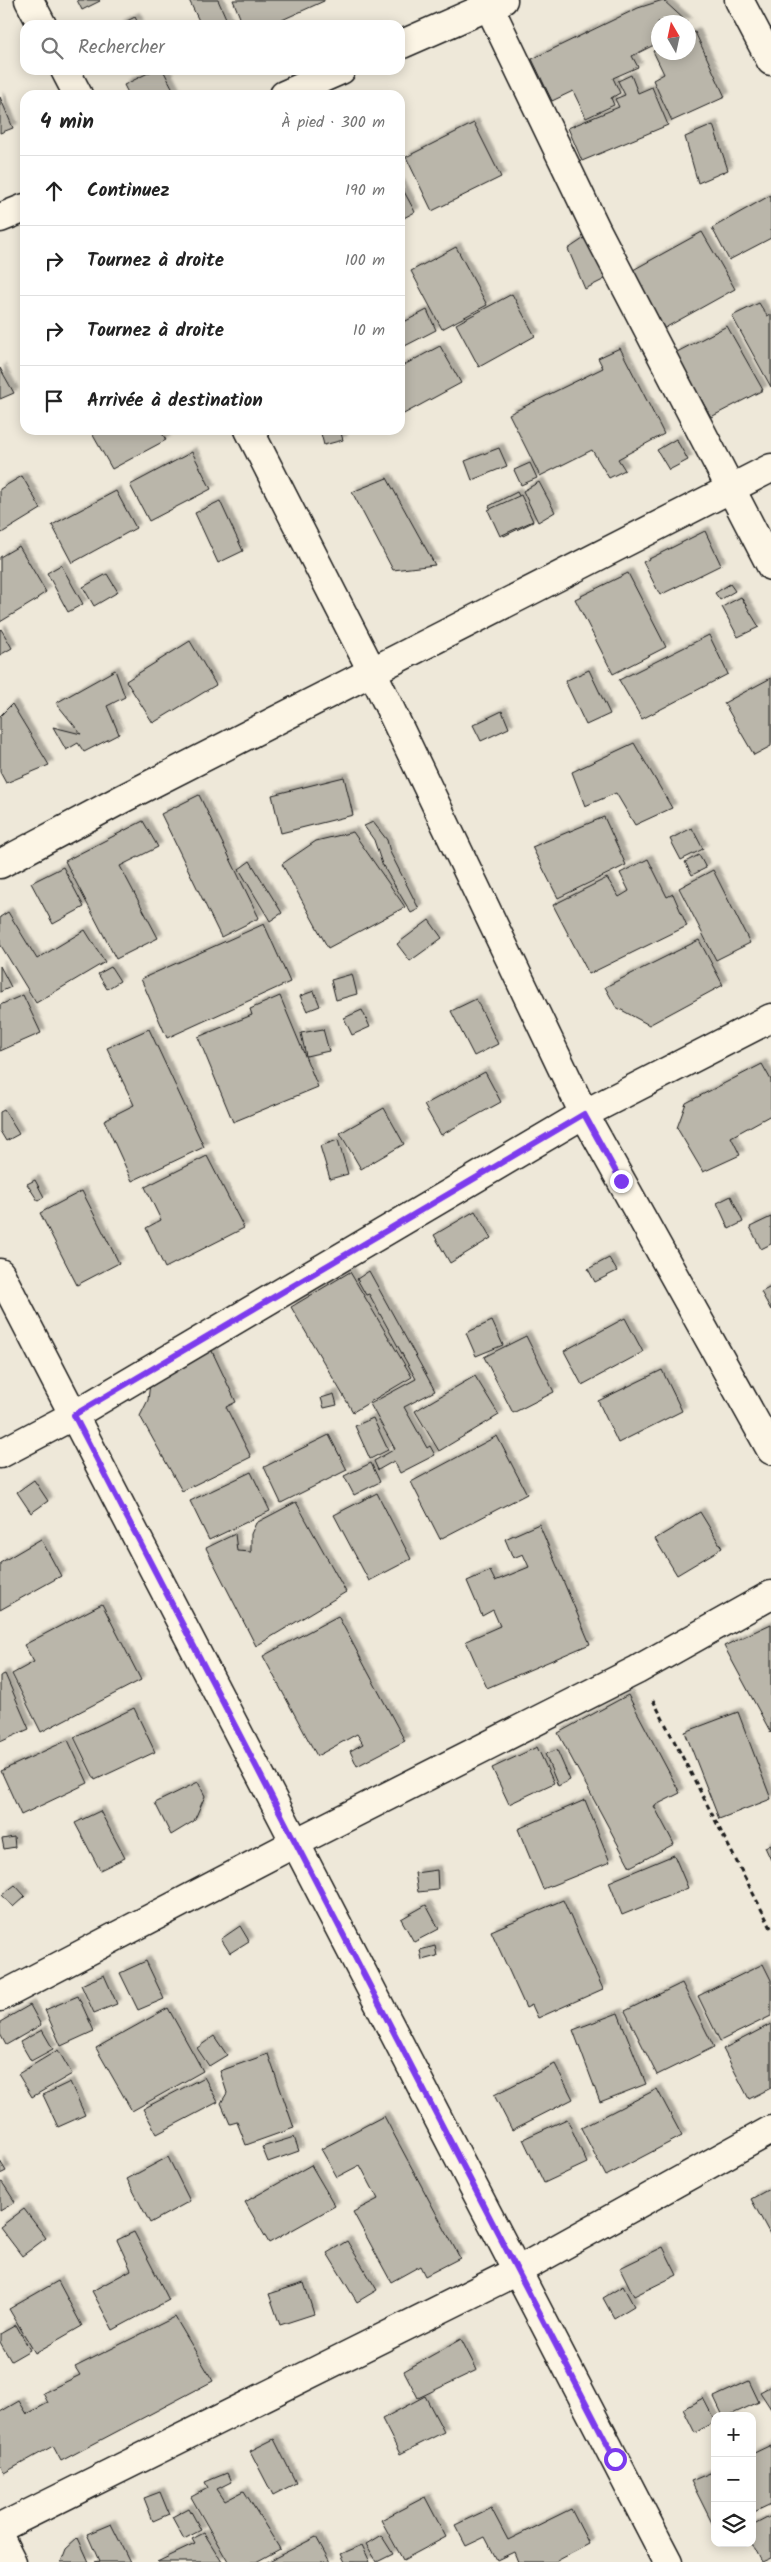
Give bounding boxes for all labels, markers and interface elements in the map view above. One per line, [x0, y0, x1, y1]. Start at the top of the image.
north arrow [651, 15, 696, 60]
search box [20, 20, 405, 75]
text: Rechercher [78, 33, 165, 63]
icon: search [38, 34, 66, 62]
text: 4 min [40, 106, 94, 139]
text: À pied · 300 m [281, 110, 385, 135]
text: Continuez [87, 176, 170, 206]
icon: ahead [40, 177, 68, 205]
text: 190 m [345, 178, 385, 203]
text: Tournez à droite [87, 246, 224, 276]
icon: right [40, 247, 68, 275]
text: 100 m [345, 248, 385, 273]
text: Tournez à droite [87, 316, 224, 346]
icon: right [40, 317, 68, 345]
text: 10 m [353, 318, 385, 343]
text: Arrivée à destination [87, 386, 263, 416]
icon: arrive [40, 387, 68, 415]
route end [610, 1170, 633, 1193]
map controls [711, 2412, 756, 2547]
button: + [711, 2412, 756, 2457]
route start [604, 2448, 627, 2471]
button: − [711, 2457, 756, 2502]
button: layers [711, 2502, 756, 2547]

